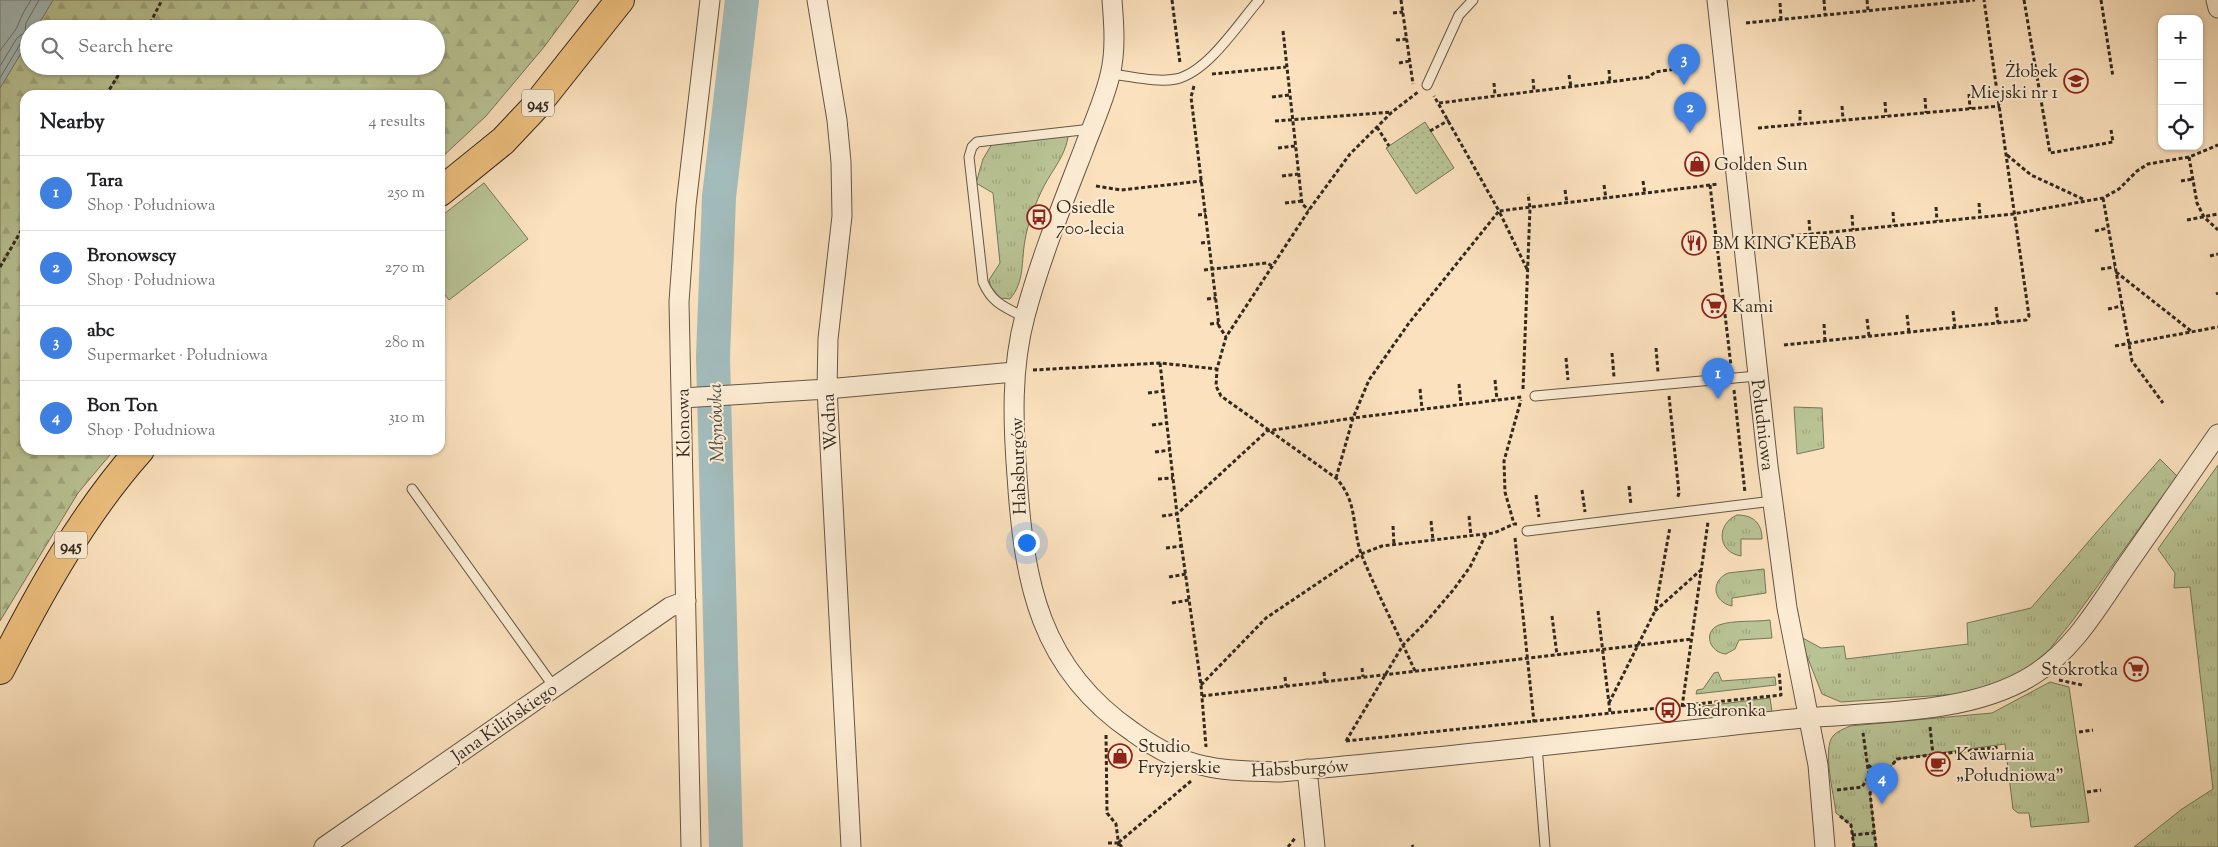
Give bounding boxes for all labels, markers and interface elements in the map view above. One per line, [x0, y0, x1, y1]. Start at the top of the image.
map controls [2158, 15, 2203, 150]
button: + [2158, 15, 2203, 60]
search box [20, 20, 445, 75]
icon: search [38, 34, 66, 62]
text: Search here [78, 34, 173, 61]
pin: 3 [1668, 44, 1700, 85]
place label: Żłobek Miejski nr 1 [1970, 60, 2058, 107]
button: − [2158, 60, 2203, 105]
school or university icon: Żłobek Miejski nr 1 [2063, 68, 2089, 94]
road number: 945 [522, 90, 554, 116]
pin: 2 [1674, 92, 1706, 133]
button: locate [2158, 105, 2203, 150]
text: Nearby [40, 108, 105, 138]
text: 4 results [369, 111, 425, 134]
shop icon: Golden Sun [1684, 151, 1710, 177]
place label: Golden Sun [1714, 153, 1808, 179]
text: Tara [87, 168, 123, 195]
text: 1 [53, 182, 59, 205]
text: 250 m [387, 182, 425, 205]
text: Shop · Południowa [87, 195, 215, 218]
place label: Osiedle 700-lecia [1056, 196, 1125, 243]
bus stop icon: Osiedle 700-lecia [1026, 204, 1052, 230]
restaurant icon: BM KING KEBAB [1681, 230, 1707, 256]
place label: BM KING KEBAB [1712, 232, 1856, 258]
text: Bronowscy [87, 243, 177, 270]
text: 2 [52, 257, 60, 280]
text: 270 m [385, 257, 425, 280]
text: Shop · Południowa [87, 270, 215, 293]
supermarket icon: Kami [1701, 293, 1727, 319]
place label: Kami [1732, 295, 1773, 321]
text: abc [87, 318, 115, 345]
text: 3 [53, 332, 59, 355]
text: 280 m [384, 332, 425, 355]
text: Supermarket · Południowa [87, 345, 268, 368]
pin: 1 [1702, 358, 1734, 399]
street label: Południowa [1743, 378, 1779, 472]
water label: Młynówka [703, 383, 732, 463]
street label: Klonowa [671, 388, 699, 458]
text: Bon Ton [87, 393, 158, 420]
street label: Wodna [817, 393, 845, 451]
text: 4 [52, 407, 60, 430]
text: 310 m [388, 407, 425, 430]
street label: Habsburgów [1005, 416, 1035, 515]
text: Shop · Południowa [87, 420, 215, 443]
your location [1014, 530, 1040, 556]
road number: 945 [55, 532, 87, 558]
supermarket icon: Stokrotka [2123, 656, 2149, 682]
place label: Stokrotka [2041, 658, 2118, 684]
street label: Jana Kilińskiego [446, 677, 564, 770]
bus stop icon: Biedronka [1655, 697, 1681, 723]
place label: Biedronka [1686, 699, 1766, 725]
place label: Studio Fryzjerskie [1138, 735, 1221, 782]
shop icon: Studio Fryzjerskie [1107, 743, 1133, 769]
place label: Kawiarnia „Południowa” [1956, 743, 2064, 790]
cafe icon: Kawiarnia „Południowa” [1925, 751, 1951, 777]
street label: Habsburgów [1251, 754, 1350, 786]
pin: 4 [1866, 763, 1898, 804]

